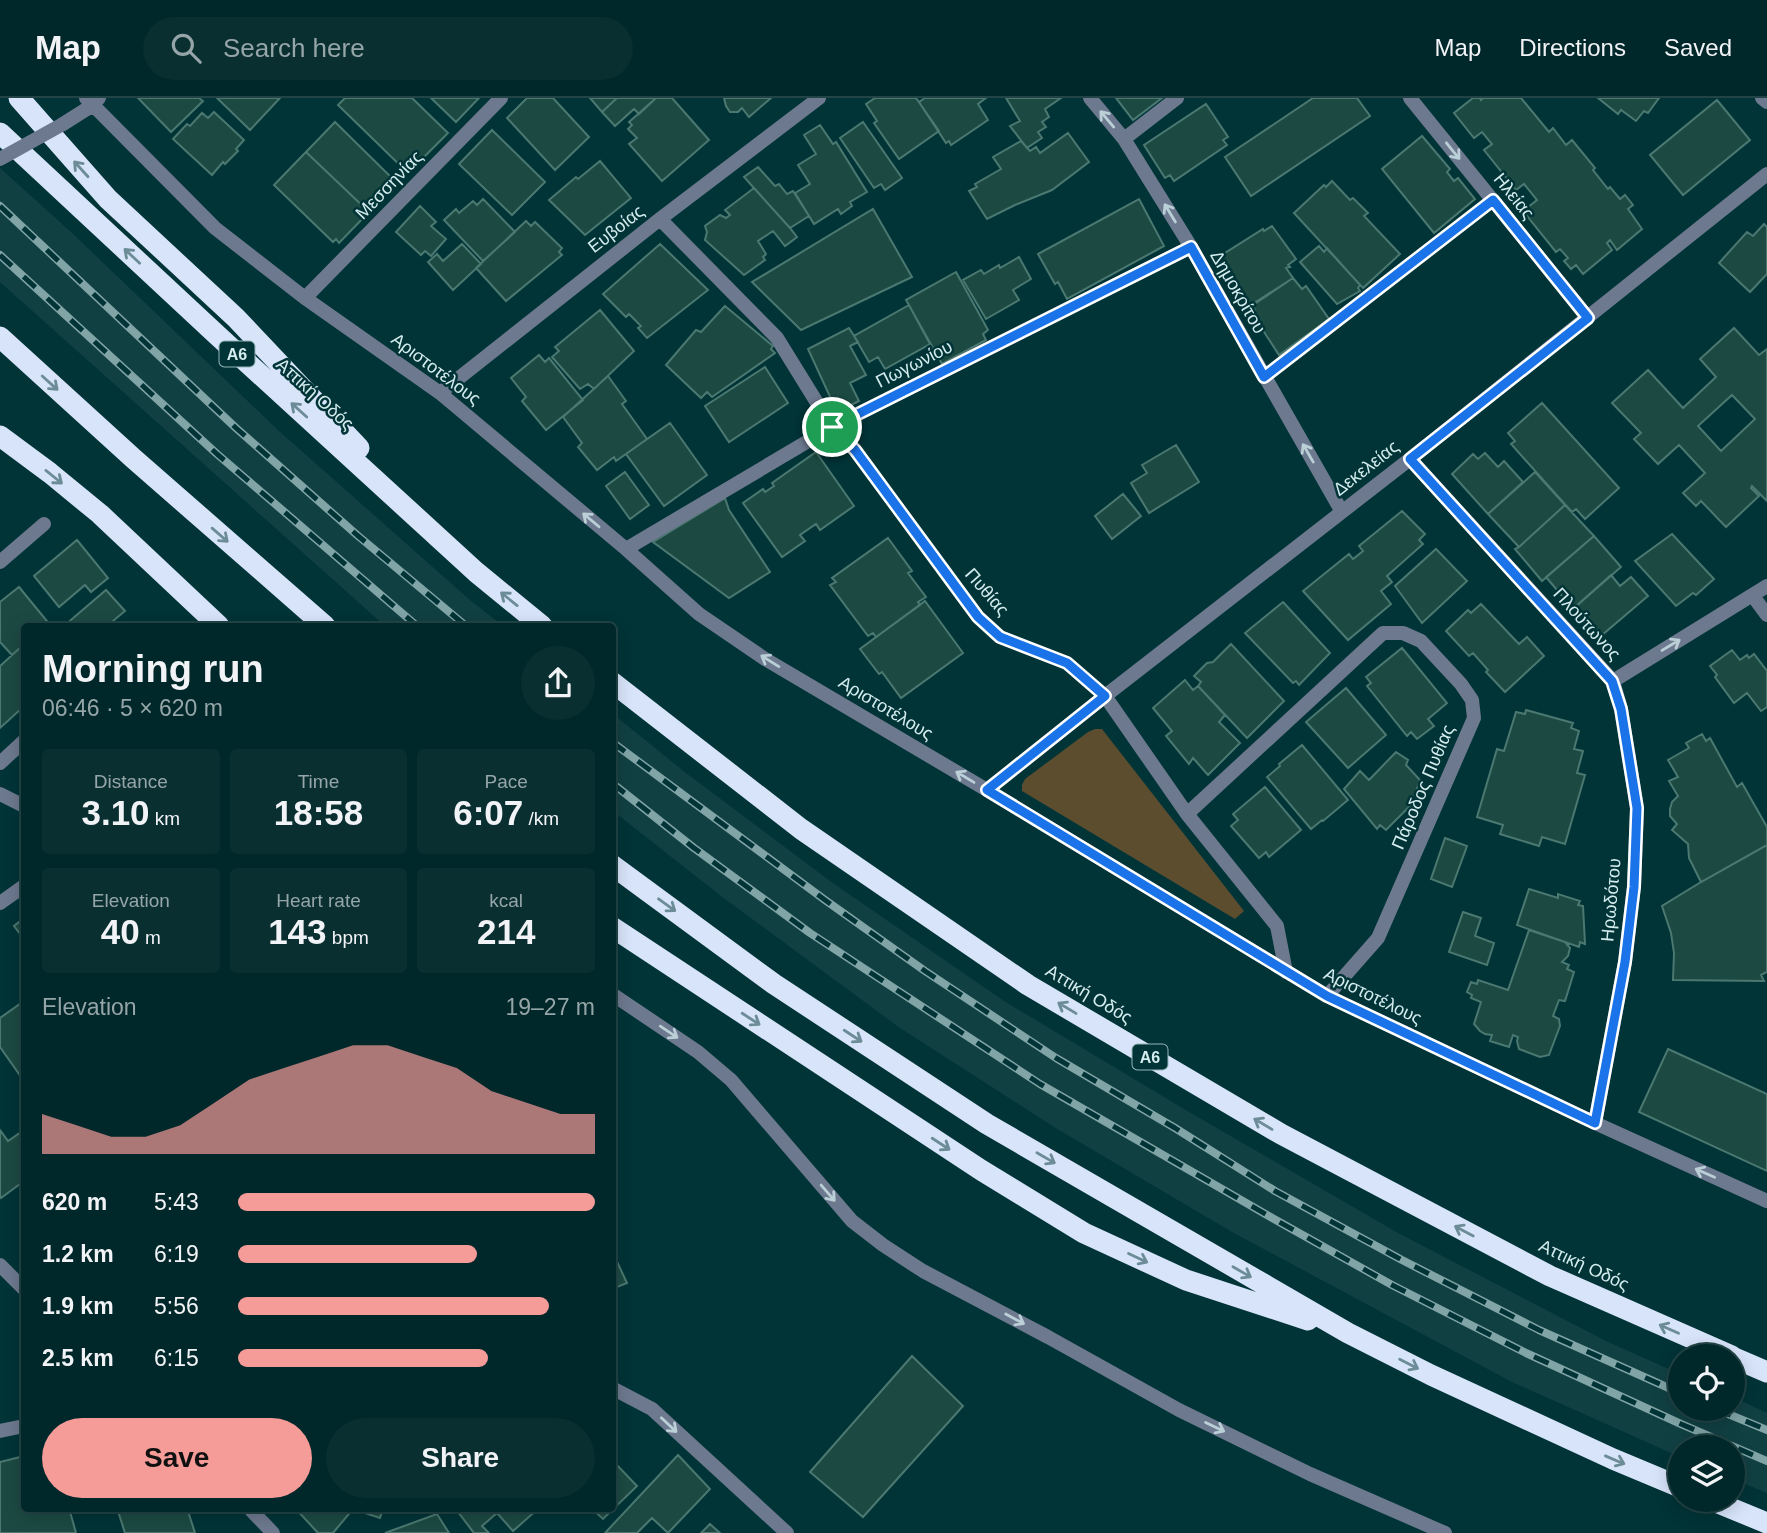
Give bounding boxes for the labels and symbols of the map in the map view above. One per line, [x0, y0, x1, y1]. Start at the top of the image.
one-way arrow [1100, 110, 1115, 128]
one-way arrow [1445, 142, 1461, 160]
street label: Μεσσηνίας [351, 146, 427, 223]
one-way arrow [73, 160, 89, 178]
street label: Ηλείας [1490, 169, 1539, 223]
street label: Ευβοίας [584, 201, 648, 257]
one-way arrow [1162, 204, 1176, 224]
one-way arrow [124, 247, 141, 264]
street label: Δημοκρίτου [1206, 247, 1270, 337]
street label: Αριστοτέλους [388, 329, 485, 409]
street label: Πωγωνίου [872, 336, 956, 392]
road number: Α6 [219, 342, 254, 366]
street label: Αττική Οδός [272, 354, 358, 434]
one-way arrow [41, 375, 59, 391]
pin [802, 397, 862, 457]
one-way arrow [291, 402, 308, 419]
street label: Δεκελείας [1329, 436, 1403, 500]
one-way arrow [1301, 443, 1315, 463]
one-way arrow [45, 470, 63, 485]
one-way arrow [583, 512, 601, 528]
one-way arrow [211, 526, 228, 543]
street label: Πυθίας [961, 564, 1013, 620]
street label: Πλούτωνος [1549, 584, 1625, 664]
one-way arrow [500, 592, 518, 607]
one-way arrow [1660, 638, 1680, 652]
one-way arrow [760, 654, 780, 668]
street label: Αριστοτέλους [835, 672, 937, 744]
street label: Πάροδος Πυθίας [1388, 721, 1458, 852]
one-way arrow [956, 770, 976, 784]
street label: Ηρωδότου [1597, 857, 1625, 943]
one-way arrow [658, 898, 676, 913]
street label: Αττική Οδός [1042, 960, 1136, 1028]
street label: Αριστοτέλους [1321, 964, 1425, 1028]
one-way arrow [1058, 1001, 1078, 1015]
one-way arrow [741, 1012, 761, 1026]
one-way arrow [659, 1025, 678, 1039]
one-way arrow [843, 1029, 863, 1043]
road number: Α6 [1132, 1044, 1168, 1070]
one-way arrow [1254, 1117, 1274, 1131]
one-way arrow [931, 1137, 950, 1151]
one-way arrow [1035, 1151, 1055, 1165]
one-way arrow [1695, 1166, 1716, 1179]
one-way arrow [820, 1184, 836, 1202]
one-way arrow [1454, 1223, 1475, 1237]
street label: Αττική Οδός [1536, 1235, 1632, 1295]
one-way arrow [1127, 1252, 1148, 1265]
one-way arrow [1232, 1265, 1252, 1279]
one-way arrow [1004, 1313, 1025, 1327]
one-way arrow [1659, 1322, 1681, 1335]
one-way arrow [1398, 1357, 1419, 1371]
one-way arrow [660, 1416, 677, 1433]
one-way arrow [1204, 1421, 1225, 1435]
one-way arrow [1604, 1454, 1625, 1467]

